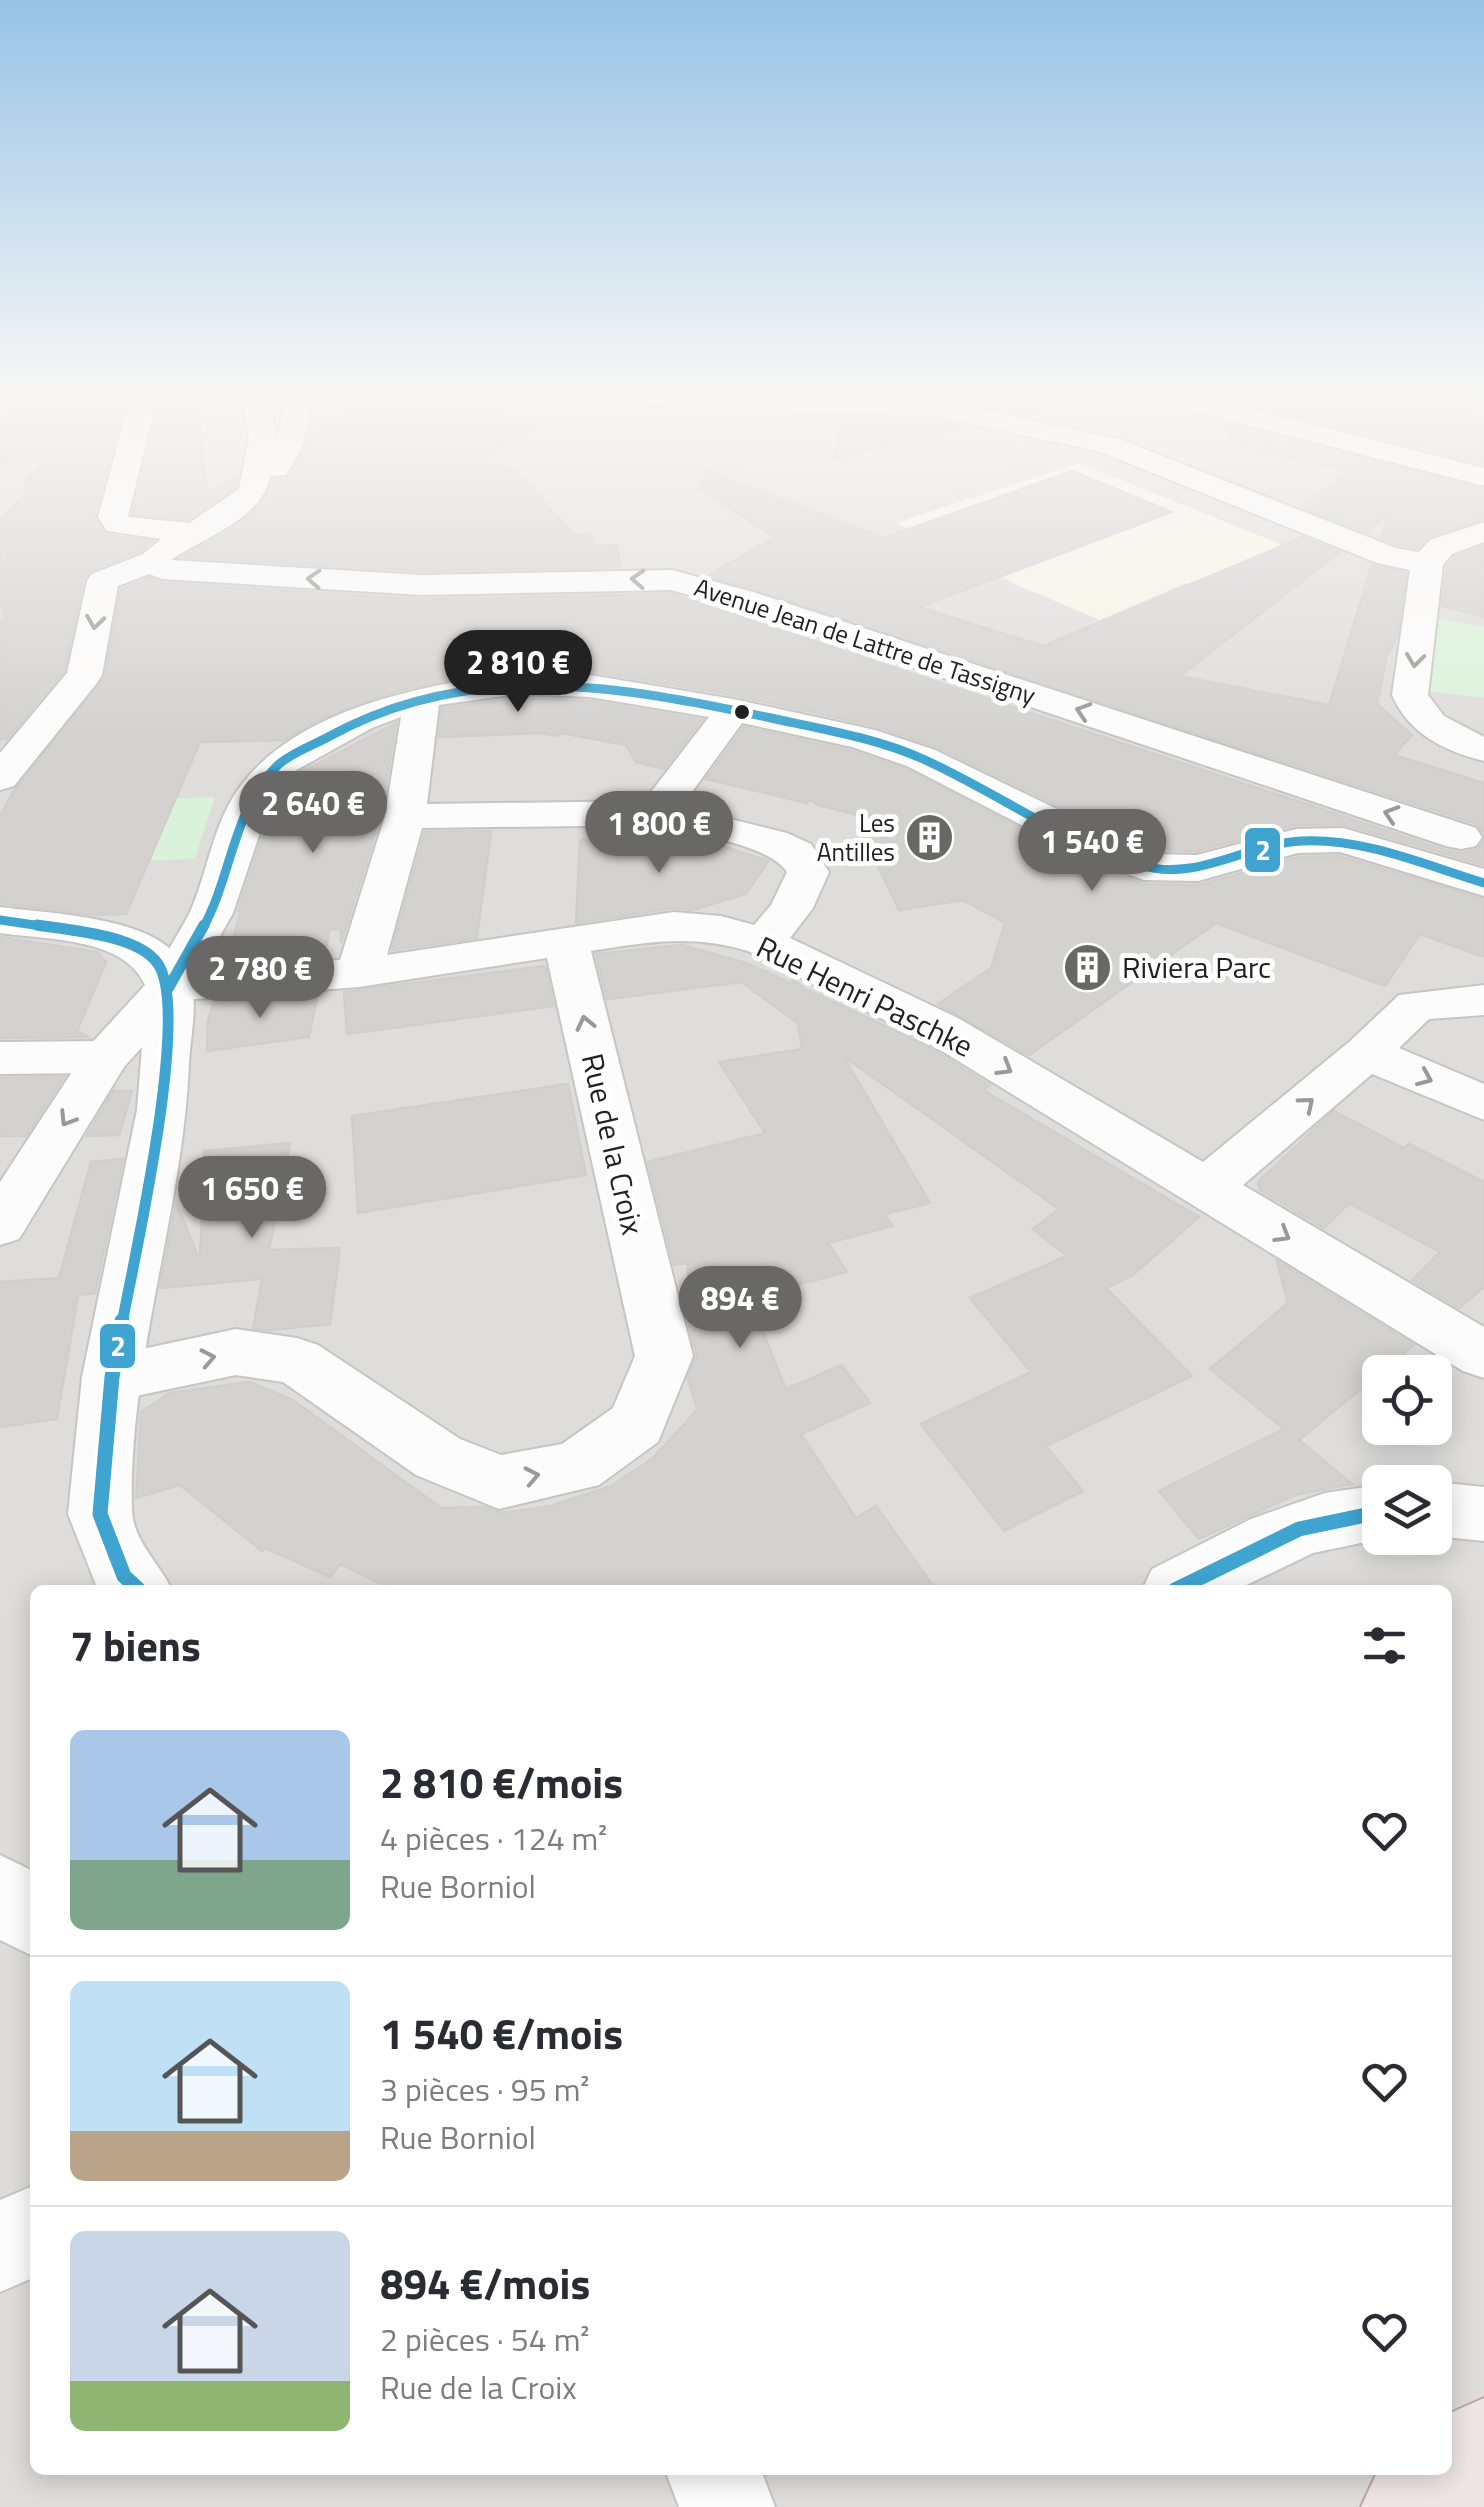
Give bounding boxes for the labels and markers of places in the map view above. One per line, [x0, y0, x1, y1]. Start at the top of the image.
pin: 2 810 € [426, 630, 610, 715]
unlabelled marker [732, 702, 752, 722]
pin: 2 640 € [221, 771, 405, 856]
pin: 1 800 € [567, 791, 751, 876]
place label: Les Antilles [817, 804, 895, 871]
pin: 1 540 € [1000, 809, 1184, 894]
building icon: Les Antilles [904, 811, 956, 863]
pin: 2 780 € [168, 936, 352, 1021]
building icon: Riviera Parc [1061, 941, 1113, 993]
place label: Riviera Parc [1122, 944, 1271, 990]
pin: 1 650 € [160, 1156, 344, 1241]
pin: 894 € [670, 1266, 810, 1351]

